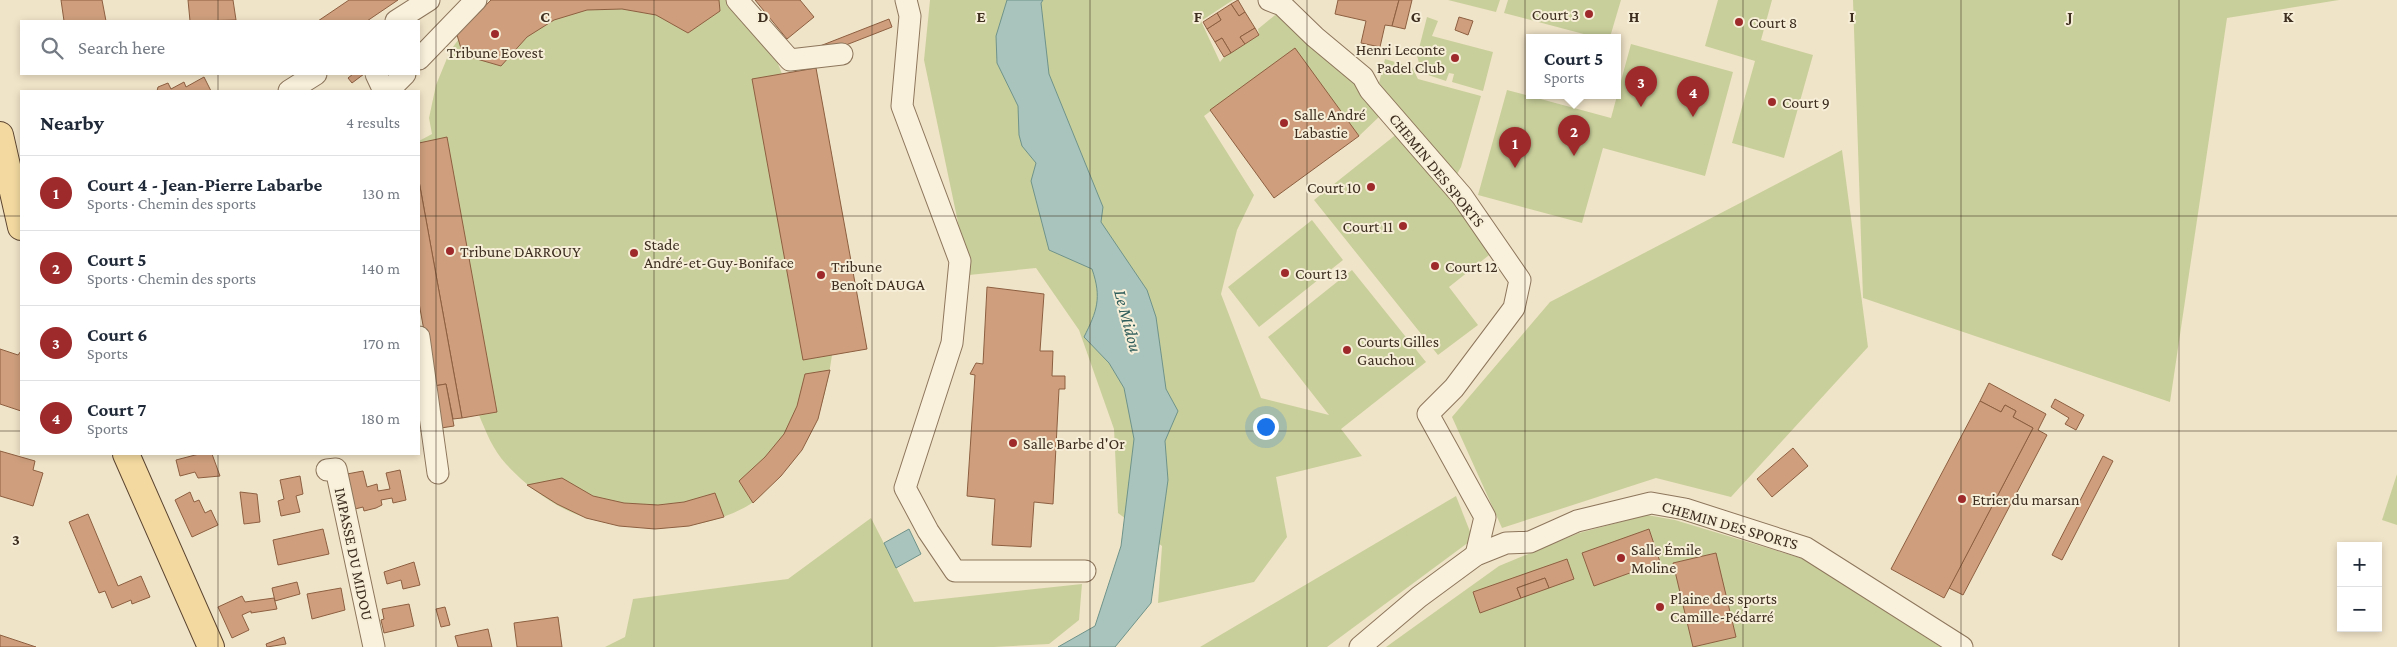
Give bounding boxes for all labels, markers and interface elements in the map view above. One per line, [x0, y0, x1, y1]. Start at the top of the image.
place label: Court 3 [1532, 6, 1579, 23]
text: C [540, 8, 550, 25]
text: D [757, 8, 769, 25]
text: E [976, 8, 986, 25]
text: F [1194, 8, 1203, 25]
text: G [1411, 8, 1421, 25]
marker: Court 3 [1583, 8, 1595, 20]
text: H [1629, 8, 1640, 25]
text: I [1849, 8, 1855, 25]
text: J [2065, 8, 2073, 25]
text: K [2283, 8, 2294, 25]
place label: Court 8 [1749, 14, 1797, 31]
marker: Court 8 [1733, 16, 1745, 28]
search box [20, 20, 420, 75]
marker: Tribune Eovest [489, 28, 501, 40]
icon: search [38, 34, 66, 62]
popup [1526, 34, 1621, 99]
text: Search here [78, 37, 165, 58]
place label: Henri Leconte Padel Club [1356, 41, 1445, 76]
place label: Tribune Eovest [447, 44, 544, 61]
text: Court 5 [1544, 48, 1603, 69]
marker: Henri Leconte Padel Club [1449, 52, 1461, 64]
pin: 3 [1625, 66, 1657, 107]
text: Sports [1544, 69, 1585, 86]
pin: 4 [1677, 76, 1709, 117]
place label: Court 9 [1782, 94, 1830, 111]
marker: Court 9 [1766, 96, 1778, 108]
place label: Salle André Labastie [1294, 106, 1366, 141]
street label: CHEMIN DES SPORTS [1386, 110, 1488, 230]
text: Nearby [40, 111, 104, 135]
text: 4 results [346, 114, 400, 131]
pin: 2 [1558, 115, 1590, 156]
marker: Salle André Labastie [1278, 117, 1290, 129]
pin: 1 [1499, 127, 1531, 168]
text: Court 4 - Jean-Pierre Labarbe [87, 174, 322, 195]
place label: Court 10 [1307, 179, 1361, 196]
marker: Court 10 [1365, 181, 1377, 193]
text: 1 [53, 185, 59, 202]
text: 130 m [362, 185, 400, 202]
text: Sports · Chemin des sports [87, 195, 256, 212]
place label: Court 11 [1343, 218, 1393, 235]
marker: Court 11 [1397, 220, 1409, 232]
place label: Stade André-et-Guy-Boniface [644, 236, 794, 272]
place label: Tribune DARROUY [460, 243, 581, 260]
marker: Tribune DARROUY [444, 245, 456, 257]
marker: Stade André-et-Guy-Boniface [628, 247, 640, 259]
text: Court 5 [87, 249, 147, 270]
place label: Tribune Benoît DAUGA [831, 258, 926, 293]
place label: Court 12 [1445, 258, 1498, 275]
text: 2 [52, 260, 60, 277]
text: 140 m [362, 260, 400, 277]
marker: Court 12 [1429, 260, 1441, 272]
place label: Court 13 [1295, 265, 1348, 282]
marker: Court 13 [1279, 267, 1291, 279]
marker: Tribune Benoît DAUGA [815, 269, 827, 281]
text: Sports · Chemin des sports [87, 270, 256, 287]
water label: Le Midou [1110, 287, 1146, 355]
text: Court 6 [87, 324, 148, 345]
place label: Courts Gilles Gauchou [1357, 333, 1439, 368]
text: 3 [52, 335, 60, 352]
text: 170 m [363, 335, 400, 352]
marker: Courts Gilles Gauchou [1341, 344, 1353, 356]
text: Sports [87, 345, 128, 362]
text: Court 7 [87, 399, 146, 420]
text: 4 [52, 410, 60, 427]
text: 180 m [361, 410, 400, 427]
your location [1253, 414, 1279, 440]
text: Sports [87, 420, 128, 437]
place label: Salle Barbe d'Or [1023, 435, 1125, 452]
marker: Salle Barbe d'Or [1007, 437, 1019, 449]
street label: IMPASSE DU MIDOU [332, 486, 376, 622]
place label: Etrier du marsan [1972, 491, 2080, 508]
marker: Etrier du marsan [1956, 493, 1968, 505]
street label: CHEMIN DES SPORTS [1660, 497, 1800, 553]
text: 3 [12, 531, 20, 548]
place label: Salle Émile Moline [1631, 541, 1701, 576]
map controls [2337, 542, 2382, 632]
button: + [2337, 542, 2382, 587]
marker: Salle Émile Moline [1615, 552, 1627, 564]
button: − [2337, 587, 2382, 632]
place label: Plaine des sports Camille-Pédarré [1670, 590, 1777, 625]
marker: Plaine des sports Camille-Pédarré [1654, 601, 1666, 613]

